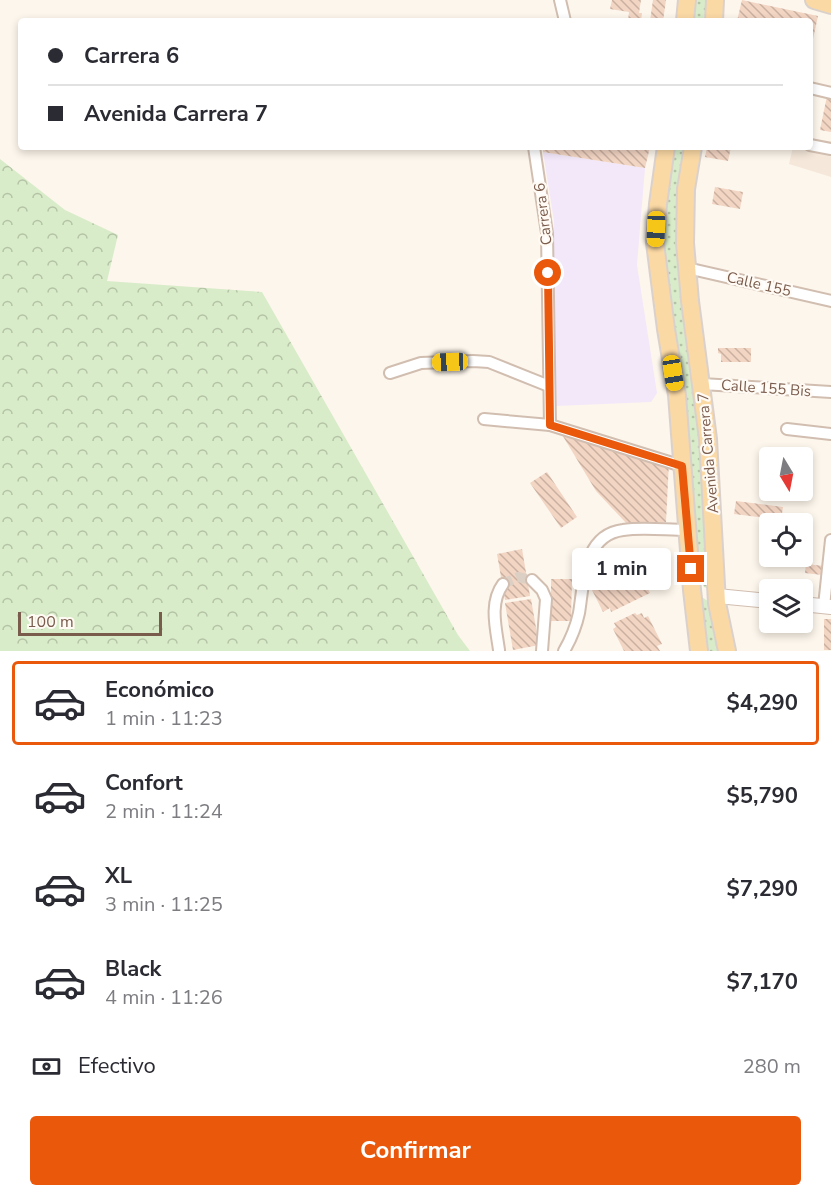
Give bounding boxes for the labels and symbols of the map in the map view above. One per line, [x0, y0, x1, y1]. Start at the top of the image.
street label: Carrera 6 [529, 182, 557, 246]
car [646, 211, 666, 247]
route start [534, 259, 561, 286]
street label: Calle 155 [725, 267, 793, 301]
car [432, 352, 468, 372]
car [661, 354, 685, 392]
street label: Calle 155 Bis [720, 375, 812, 401]
street label: Avenida Carrera 7 [693, 392, 723, 514]
north arrow [759, 447, 813, 501]
callout: 1 min [571, 548, 670, 590]
route end [677, 555, 704, 582]
scale bar [18, 609, 162, 636]

